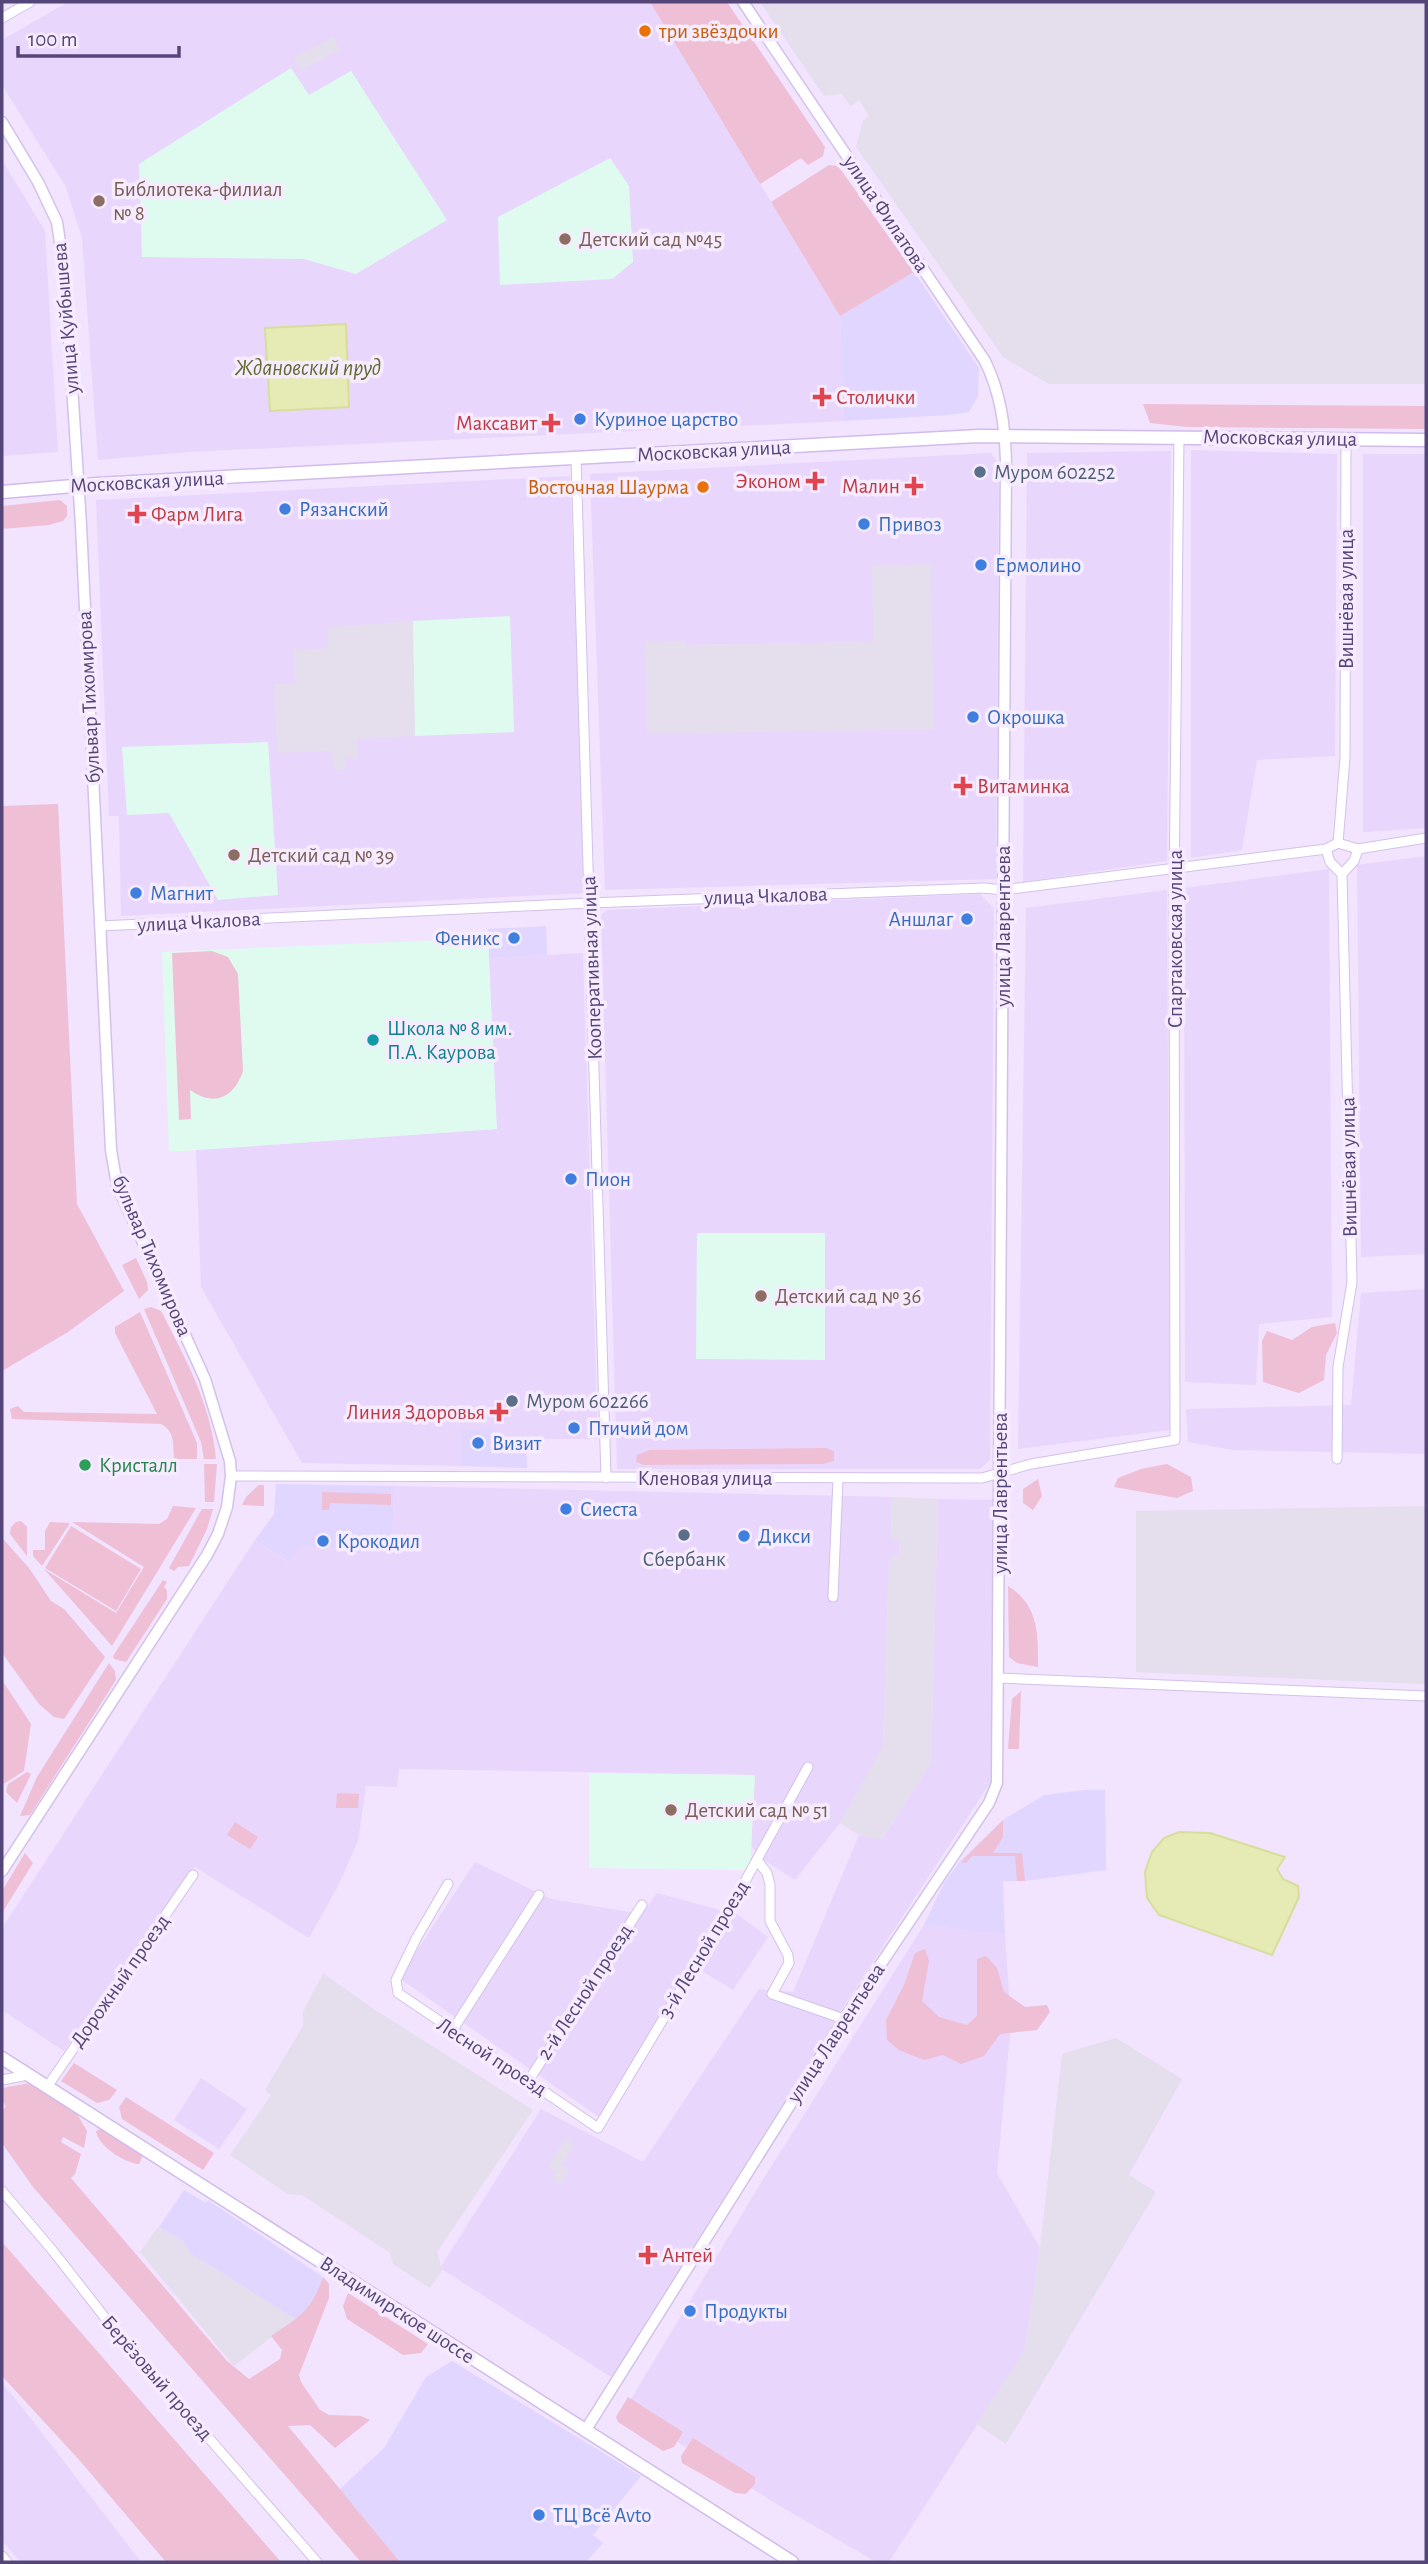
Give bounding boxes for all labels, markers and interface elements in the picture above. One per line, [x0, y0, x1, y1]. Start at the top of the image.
scale bar [18, 14, 178, 58]
place label: три звёздочки [658, 21, 779, 42]
marker: три звёздочки [637, 23, 653, 39]
text: 100 m [28, 29, 78, 50]
street label: улица Филатова [839, 151, 933, 277]
place label: Библиотека-филиал № 8 [113, 179, 283, 224]
marker: Библиотека-филиал № 8 [91, 193, 107, 209]
place label: Детский сад №45 [579, 229, 722, 250]
marker: Детский сад №45 [557, 231, 573, 247]
street label: улица Куйбышева [49, 241, 83, 396]
water label: Ждановский пруд [235, 357, 381, 380]
place label: Столички [836, 387, 916, 408]
marker: Столички [814, 389, 830, 405]
place label: Куриное царство [594, 409, 738, 430]
marker: Куриное царство [572, 411, 588, 427]
place label: Максавит [456, 413, 537, 434]
marker: Максавит [543, 415, 559, 431]
street label: Московская улица [1203, 426, 1358, 450]
street label: Московская улица [636, 436, 792, 466]
place label: Муром 602252 [994, 462, 1115, 483]
marker: Муром 602252 [972, 464, 988, 480]
street label: Московская улица [69, 467, 225, 497]
place label: Эконом [735, 471, 801, 492]
marker: Эконом [807, 473, 823, 489]
place label: Малин [842, 476, 900, 497]
place label: Восточная Шаурма [527, 477, 689, 498]
marker: Малин [906, 478, 922, 494]
marker: Восточная Шаурма [695, 479, 711, 495]
place label: Рязанский [299, 499, 389, 520]
marker: Рязанский [277, 501, 293, 517]
place label: Фарм Лига [151, 504, 244, 525]
marker: Фарм Лига [129, 506, 145, 522]
place label: Привоз [878, 514, 942, 535]
marker: Привоз [856, 516, 872, 532]
street label: Вишнёвая улица [1336, 528, 1357, 669]
place label: Ермолино [995, 555, 1081, 576]
marker: Ермолино [973, 557, 989, 573]
street label: бульвар Тихомирова [74, 610, 104, 784]
place label: Окрошка [987, 707, 1065, 728]
marker: Окрошка [965, 709, 981, 725]
place label: Витаминка [977, 776, 1070, 797]
marker: Витаминка [955, 778, 971, 794]
place label: Детский сад № 39 [248, 845, 394, 866]
street label: улица Лаврентьева [993, 845, 1014, 1008]
marker: Детский сад № 39 [226, 847, 242, 863]
street label: Спартаковская улица [1165, 849, 1186, 1028]
street label: Кооперативная улица [578, 875, 606, 1060]
place label: Магнит [150, 883, 214, 904]
street label: улица Чкалова [703, 883, 829, 909]
marker: Магнит [128, 885, 144, 901]
street label: улица Чкалова [136, 908, 262, 936]
place label: Аншлаг [889, 909, 954, 930]
marker: Аншлаг [959, 911, 975, 927]
place label: Феникс [435, 928, 500, 949]
marker: Феникс [506, 930, 522, 946]
place label: Школа № 8 им. П.А. Каурова [387, 1018, 512, 1063]
marker: Школа № 8 им. П.А. Каурова [365, 1032, 381, 1048]
street label: Вишнёвая улица [1337, 1096, 1361, 1237]
place label: Пион [585, 1169, 631, 1190]
marker: Пион [563, 1171, 579, 1187]
street label: бульвар Тихомирова [109, 1172, 196, 1340]
place label: Детский сад № 36 [775, 1286, 921, 1307]
marker: Детский сад № 36 [753, 1288, 769, 1304]
place label: Муром 602266 [526, 1391, 649, 1412]
marker: Муром 602266 [504, 1393, 520, 1409]
place label: Линия Здоровья [346, 1402, 485, 1423]
marker: Линия Здоровья [491, 1404, 507, 1420]
street label: улица Лаврентьева [990, 1412, 1011, 1575]
place label: Птичий дом [588, 1418, 689, 1439]
marker: Птичий дом [566, 1420, 582, 1436]
place label: Визит [492, 1433, 542, 1454]
marker: Визит [470, 1435, 486, 1451]
place label: Кристалл [99, 1455, 178, 1476]
marker: Кристалл [77, 1457, 93, 1473]
street label: Кленовая улица [637, 1468, 773, 1489]
place label: Сиеста [580, 1499, 638, 1520]
marker: Сиеста [558, 1501, 574, 1517]
place label: Дикси [758, 1526, 811, 1547]
marker: Сбербанк [676, 1527, 692, 1543]
marker: Дикси [736, 1528, 752, 1544]
place label: Крокодил [337, 1531, 420, 1552]
marker: Крокодил [315, 1533, 331, 1549]
place label: Сбербанк [642, 1549, 726, 1570]
place label: Детский сад № 51 [685, 1800, 829, 1821]
marker: Детский сад № 51 [663, 1802, 679, 1818]
street label: 3-й Лесной проезд [655, 1877, 753, 2021]
street label: Дорожный проезд [66, 1911, 174, 2051]
street label: 2-й Лесной проезд [534, 1921, 636, 2063]
street label: улица Лаврентьева [783, 1959, 889, 2107]
street label: Лесной проезд [433, 2014, 551, 2100]
place label: Антей [662, 2245, 713, 2266]
marker: Антей [640, 2247, 656, 2263]
street label: Владимирское шоссе [316, 2252, 478, 2368]
place label: Продукты [704, 2301, 788, 2322]
marker: Продукты [682, 2303, 698, 2319]
street label: Берёзовый проезд [97, 2312, 217, 2444]
place label: ТЦ Всё Avto [553, 2505, 652, 2526]
marker: ТЦ Всё Avto [531, 2507, 547, 2523]

